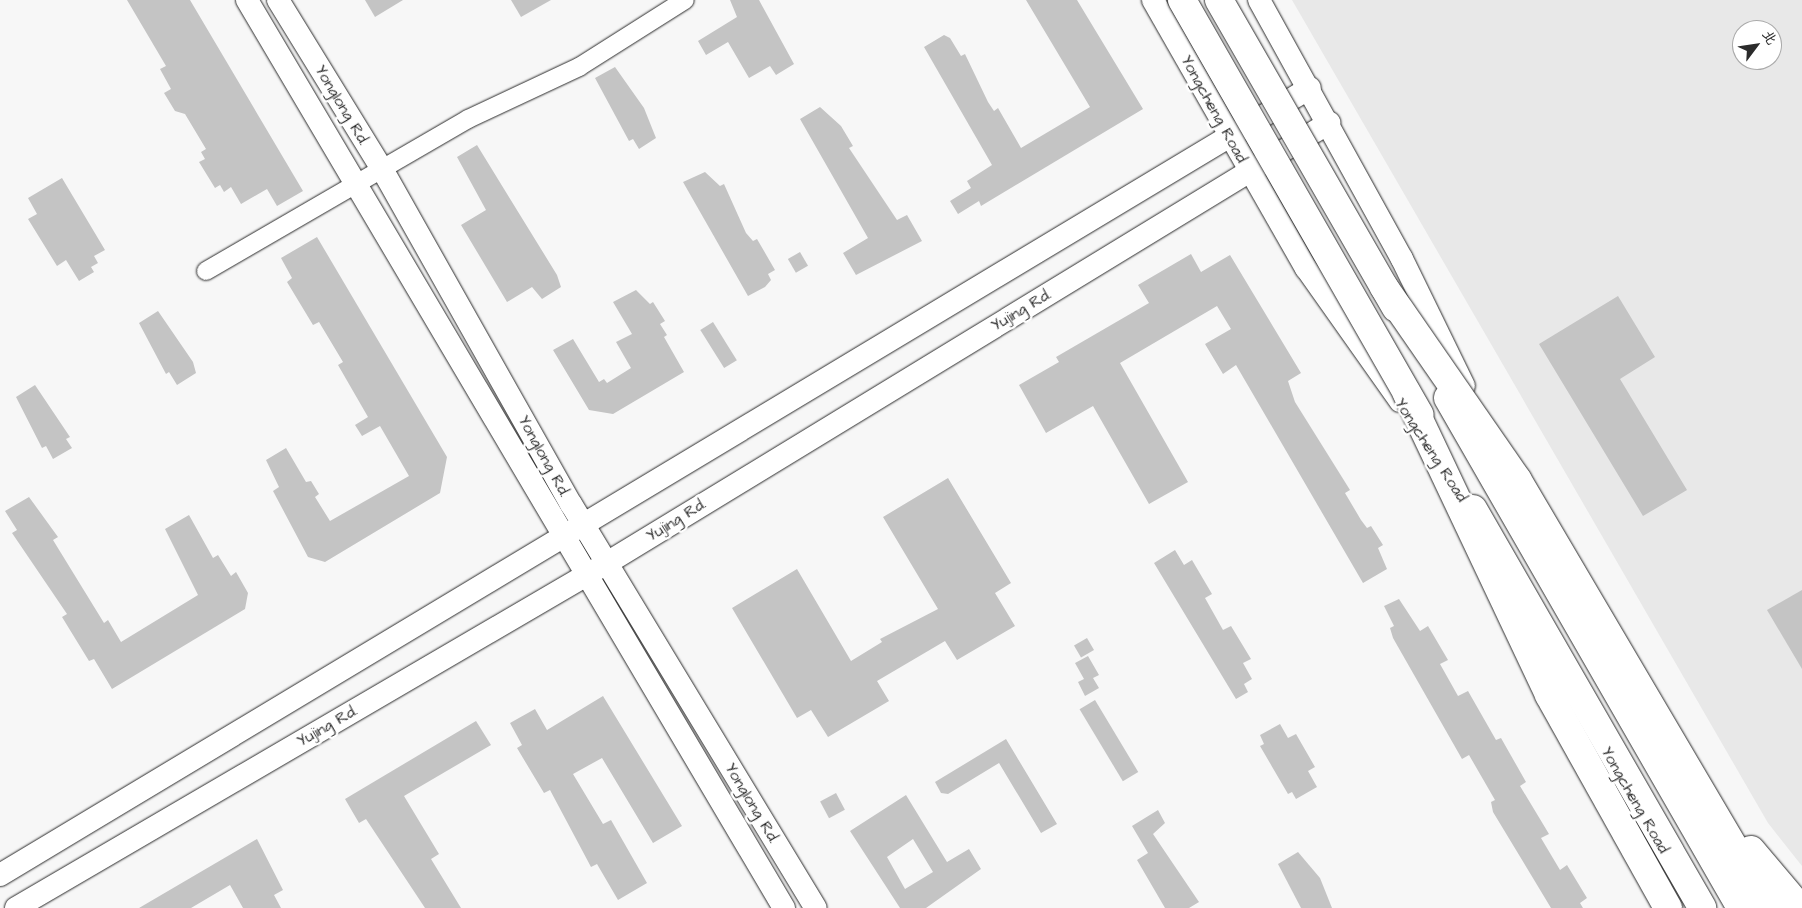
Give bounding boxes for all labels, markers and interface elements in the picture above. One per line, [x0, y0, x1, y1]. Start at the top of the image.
north arrow [1732, 20, 1782, 70]
text: 北 [1757, 27, 1781, 49]
street label: Yongcheng Road [1177, 52, 1251, 166]
street label: Yonglong Rd. [311, 62, 373, 148]
street label: Yujing Rd. [988, 285, 1054, 335]
street label: Yongcheng Road [1390, 394, 1472, 506]
street label: Yonglong Rd. [514, 412, 574, 500]
street label: Yujing Rd. [643, 494, 709, 546]
street label: Yujing Rd. [293, 701, 361, 751]
street label: Yongcheng Road [1597, 743, 1673, 857]
street label: Yonglong Rd. [721, 760, 783, 846]

